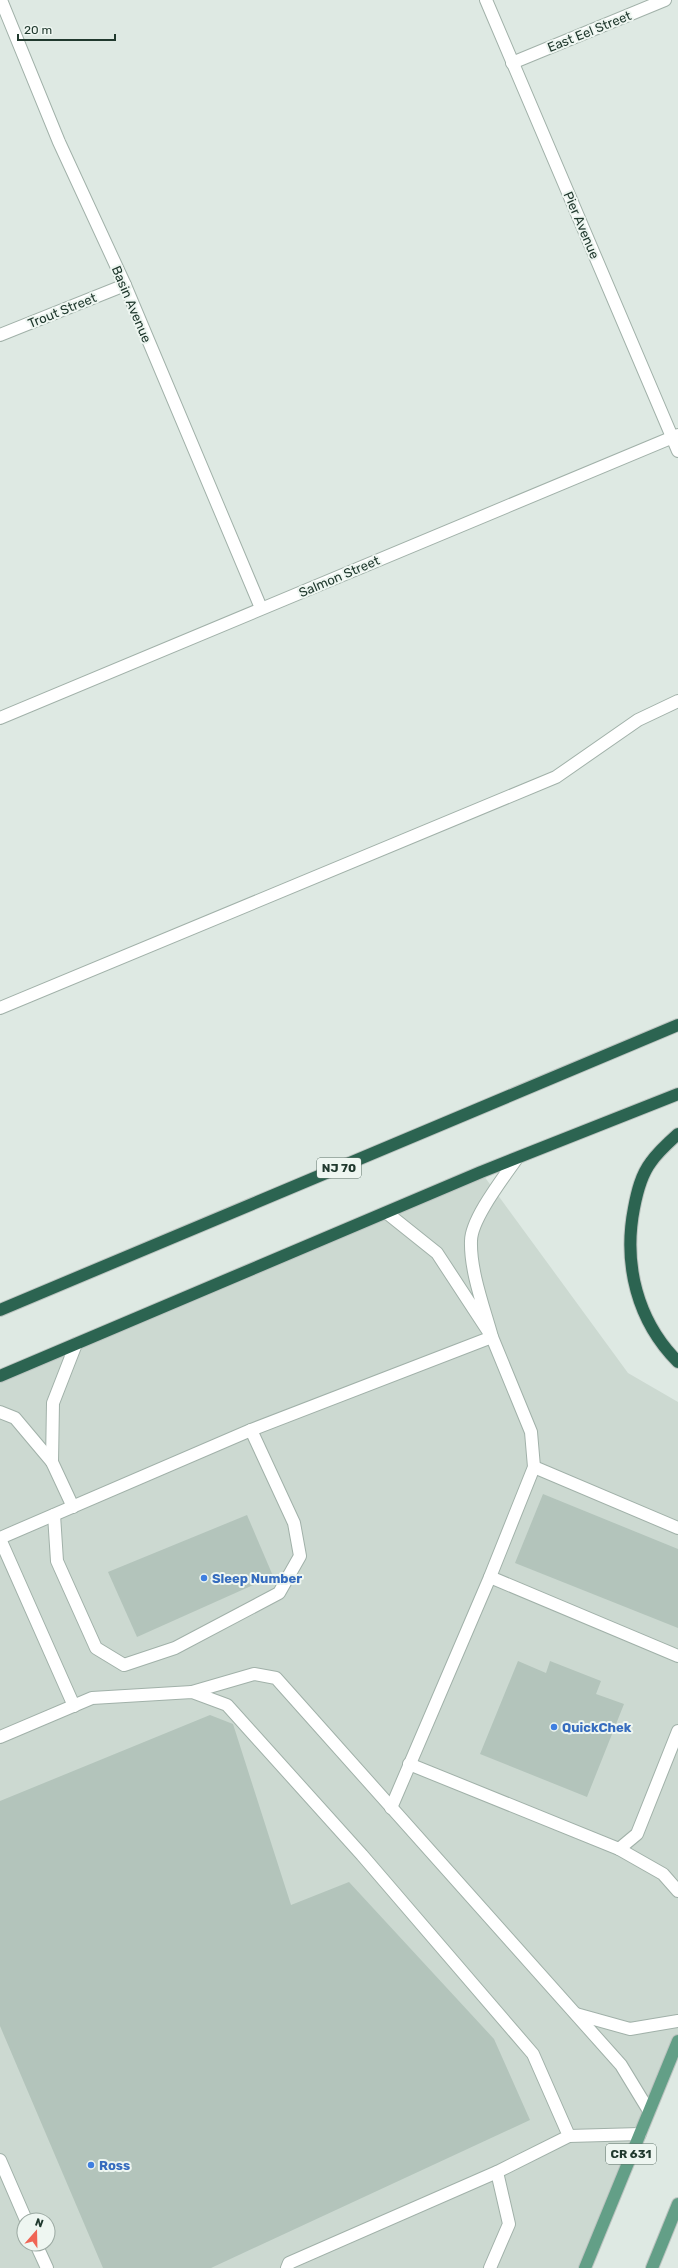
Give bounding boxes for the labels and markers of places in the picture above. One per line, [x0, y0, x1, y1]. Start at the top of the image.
place label: Sleep Number [212, 1571, 302, 1586]
marker: Sleep Number [199, 1573, 209, 1583]
place label: QuickChek [562, 1720, 632, 1735]
marker: QuickChek [549, 1722, 559, 1732]
place label: Ross [99, 2158, 130, 2173]
marker: Ross [86, 2160, 96, 2170]

